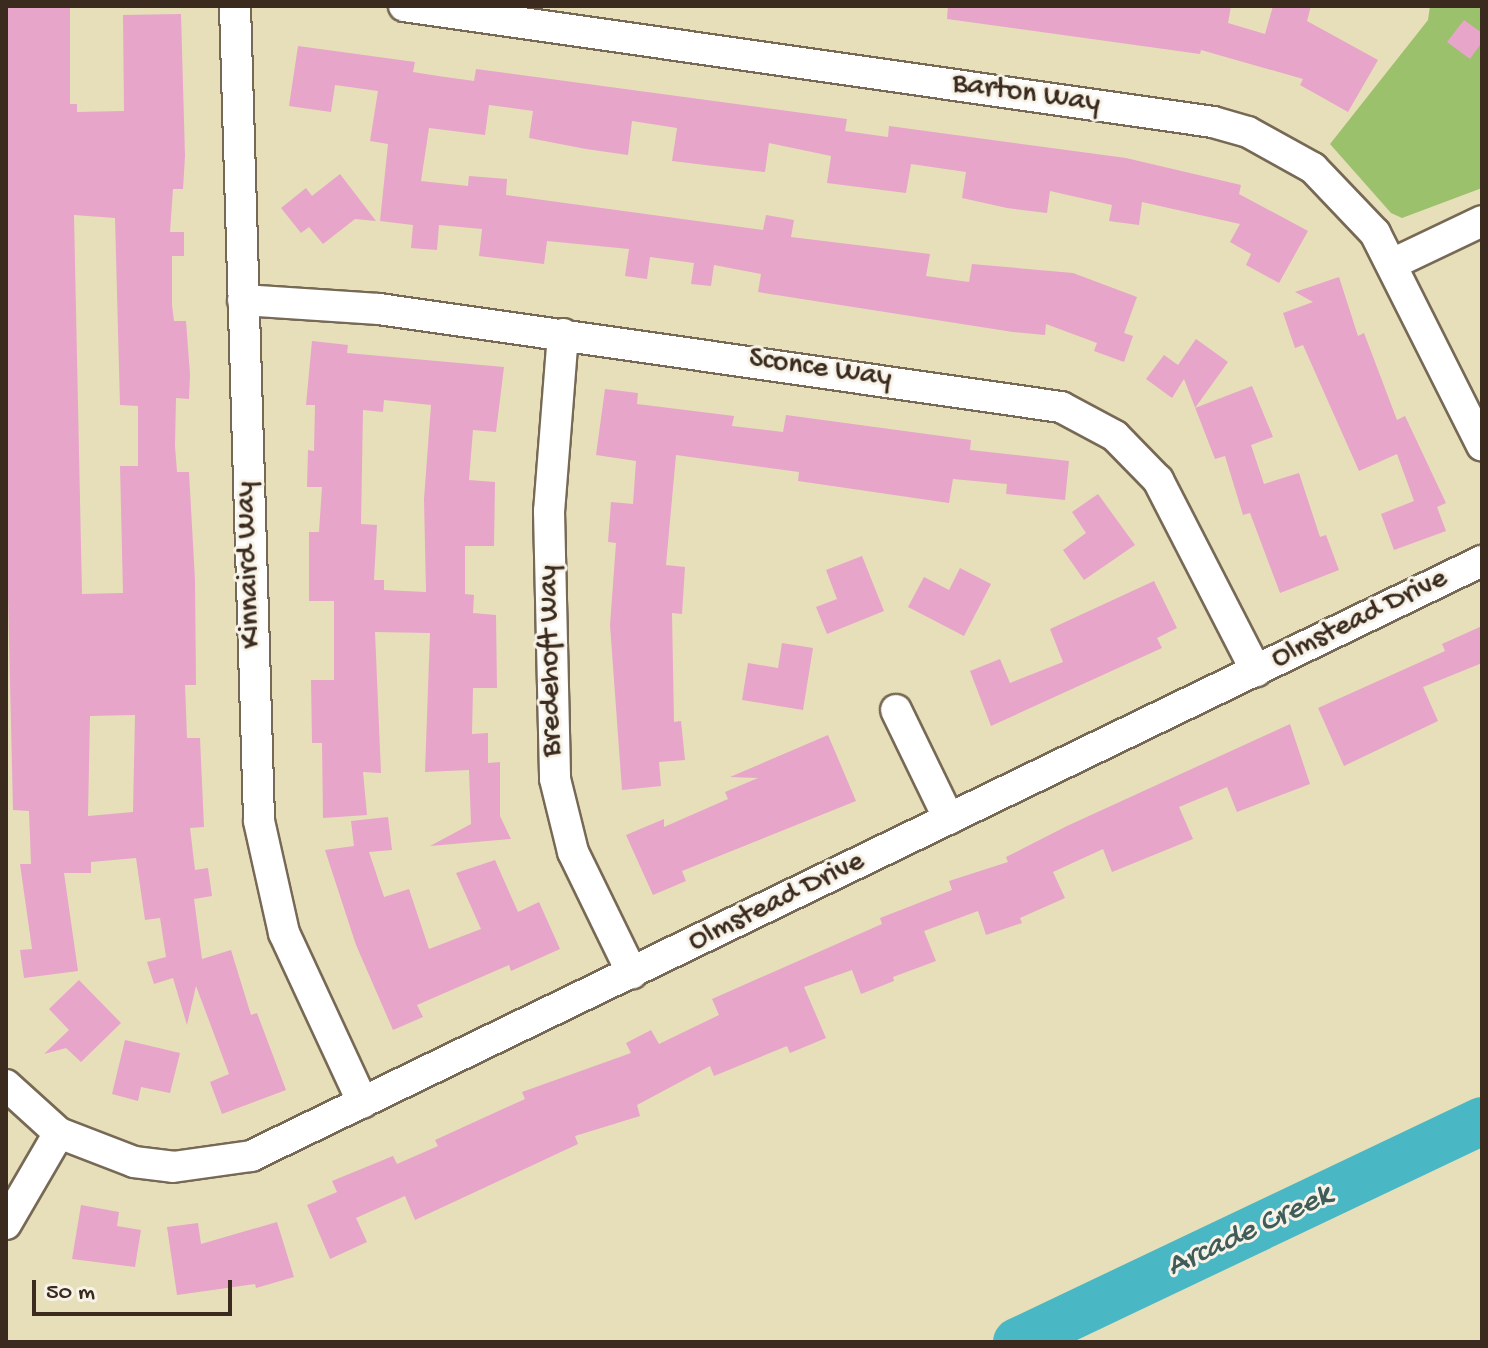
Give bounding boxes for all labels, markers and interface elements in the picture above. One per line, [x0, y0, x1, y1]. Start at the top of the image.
street label: Barton Way [950, 67, 1102, 123]
street label: Sconce Way [746, 342, 894, 398]
street label: Kinnaird Way [229, 481, 271, 649]
street label: Olmstead Drive [1266, 562, 1454, 678]
street label: Bredehoft Way [532, 565, 572, 757]
street label: Olmstead Drive [683, 845, 871, 961]
water label: Arcade Creek [1161, 1177, 1339, 1287]
scale bar [36, 1264, 236, 1314]
text: 50 m [46, 1279, 95, 1308]

